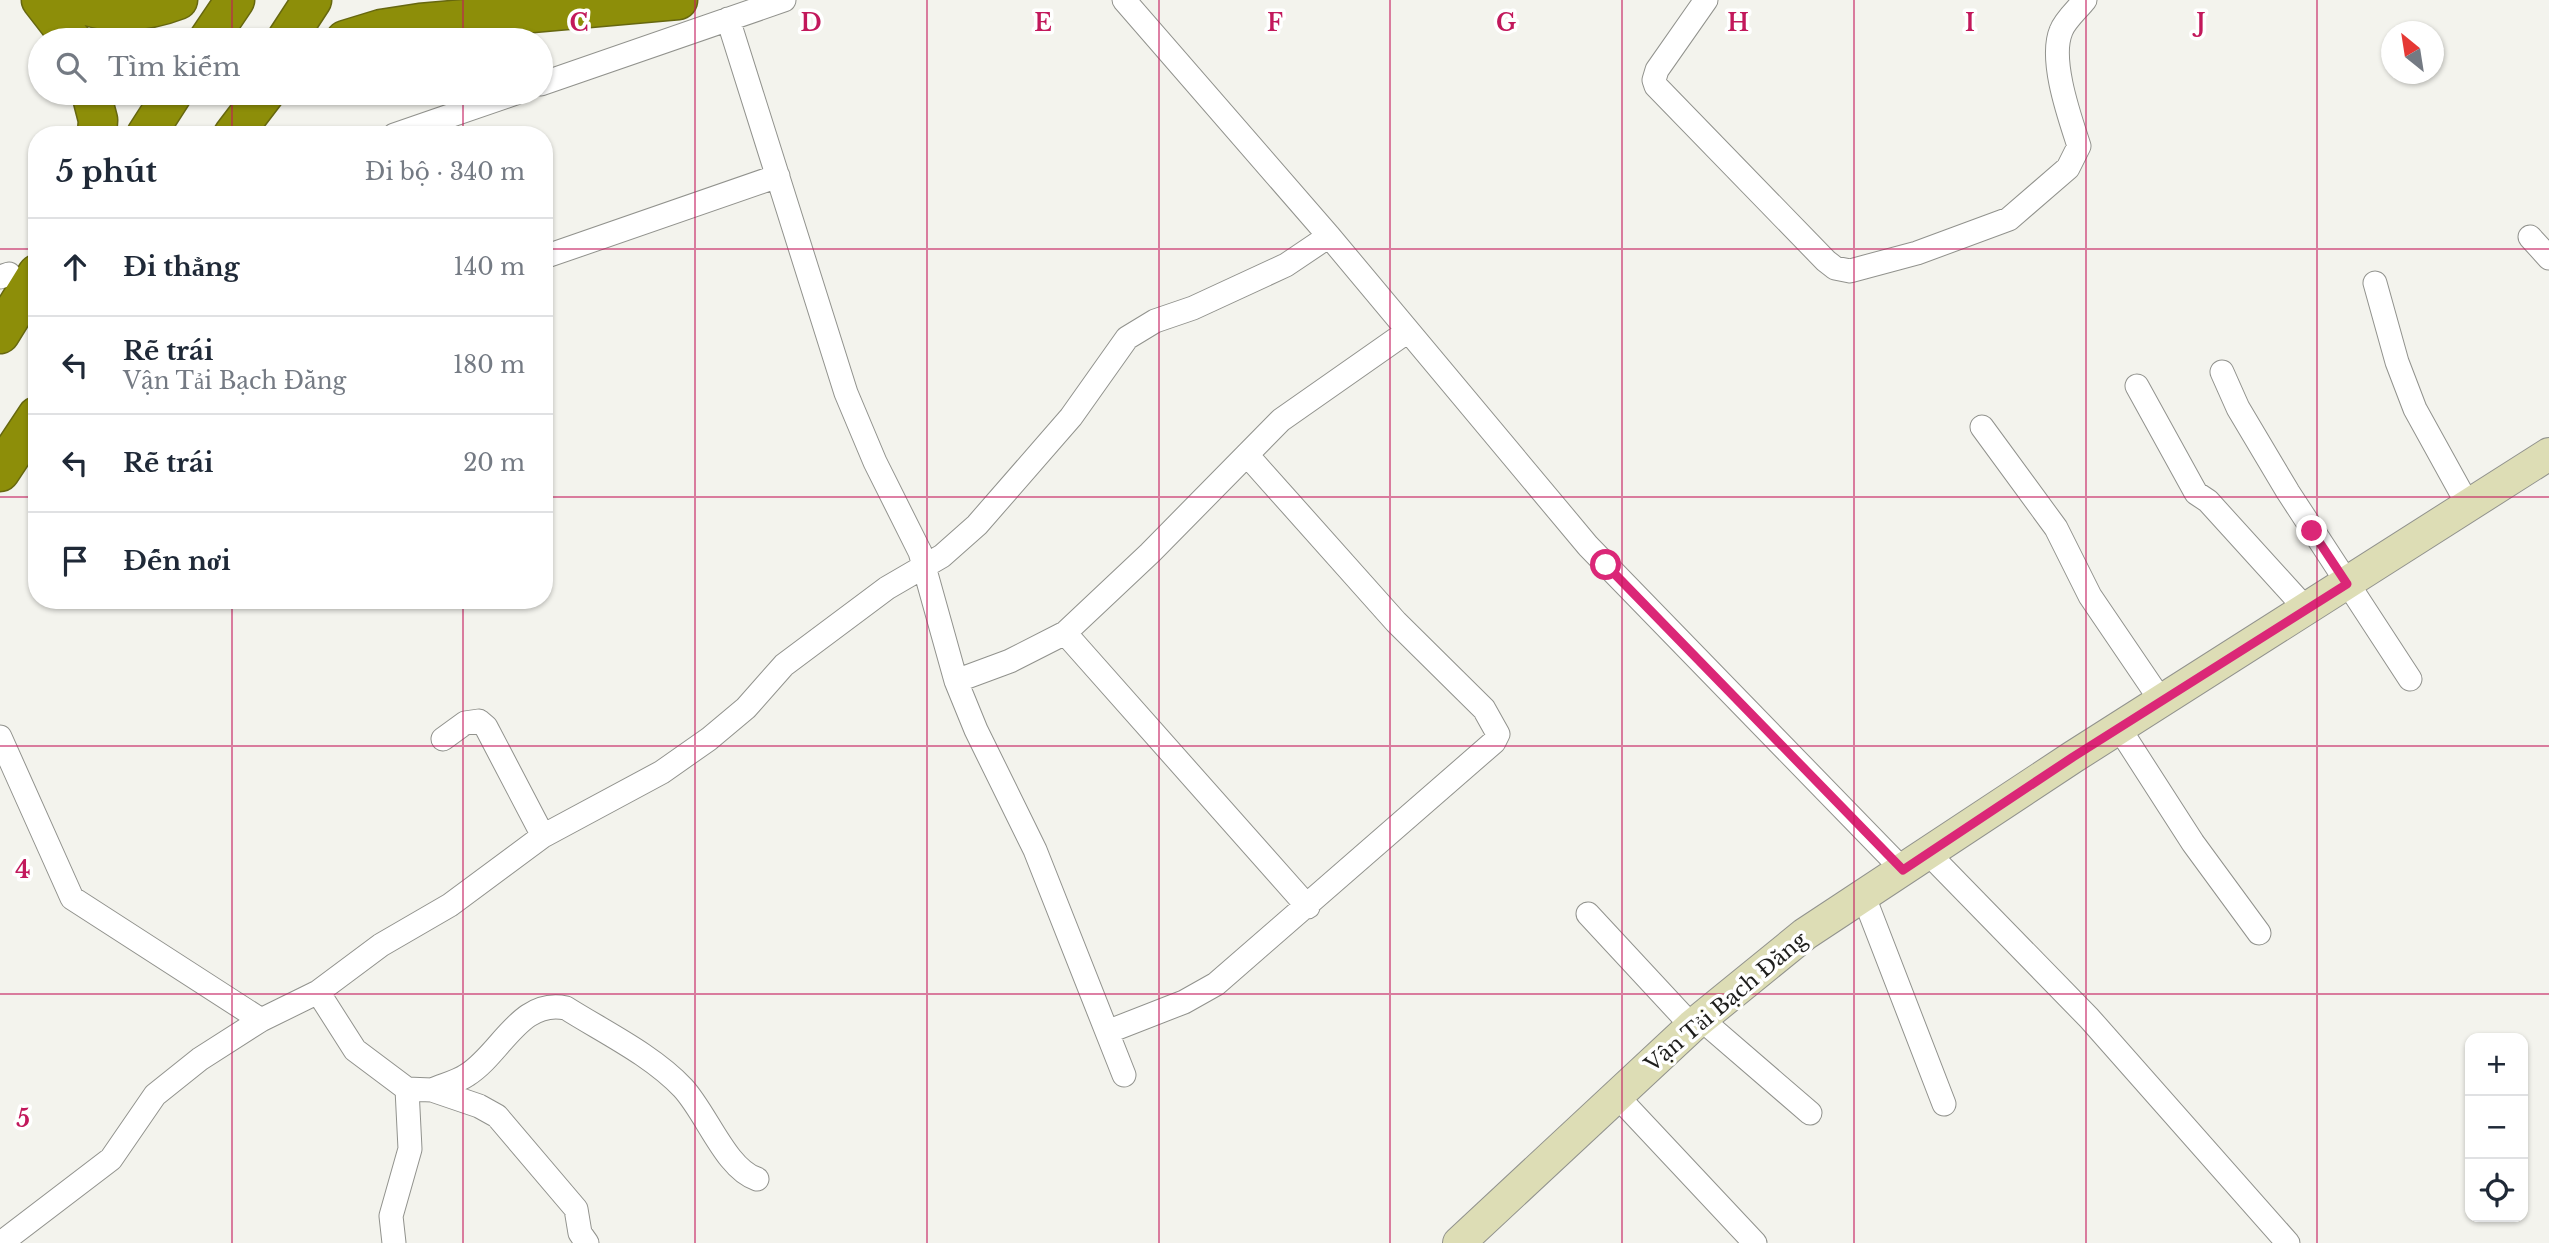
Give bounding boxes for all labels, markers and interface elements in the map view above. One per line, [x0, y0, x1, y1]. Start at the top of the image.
text: C [570, 9, 588, 37]
text: D [800, 9, 822, 37]
text: E [1034, 9, 1052, 37]
text: F [1267, 9, 1283, 37]
text: G [1496, 9, 1516, 37]
text: H [1727, 9, 1749, 37]
text: I [1965, 9, 1975, 37]
text: J [2192, 9, 2206, 37]
north arrow [2381, 21, 2444, 84]
search box [28, 28, 553, 105]
icon: search [52, 48, 90, 86]
text: Tìm kiếm [108, 51, 240, 83]
text: 5 phút [56, 153, 157, 190]
text: Đi bộ · 340 m [365, 158, 525, 186]
icon: ahead [56, 248, 94, 286]
text: Đi thẳng [123, 251, 239, 283]
text: 140 m [454, 253, 525, 281]
text: Rẽ trái [123, 335, 213, 367]
icon: left [56, 346, 94, 384]
text: 180 m [453, 351, 525, 379]
text: Vận Tải Bạch Đằng [123, 367, 346, 395]
icon: left [56, 444, 94, 482]
text: Rẽ trái [123, 447, 213, 479]
text: 20 m [463, 449, 525, 477]
route end [2296, 515, 2327, 546]
icon: arrive [56, 542, 94, 580]
text: Đến nơi [123, 545, 231, 577]
route start [1590, 549, 1621, 580]
text: 4 [15, 856, 31, 884]
street label: Vận Tải Bạch Đằng [1639, 926, 1813, 1078]
map controls [2465, 1033, 2528, 1222]
button: + [2465, 1033, 2528, 1096]
button: − [2465, 1096, 2528, 1159]
text: 5 [16, 1105, 30, 1133]
button: locate [2465, 1159, 2528, 1222]

